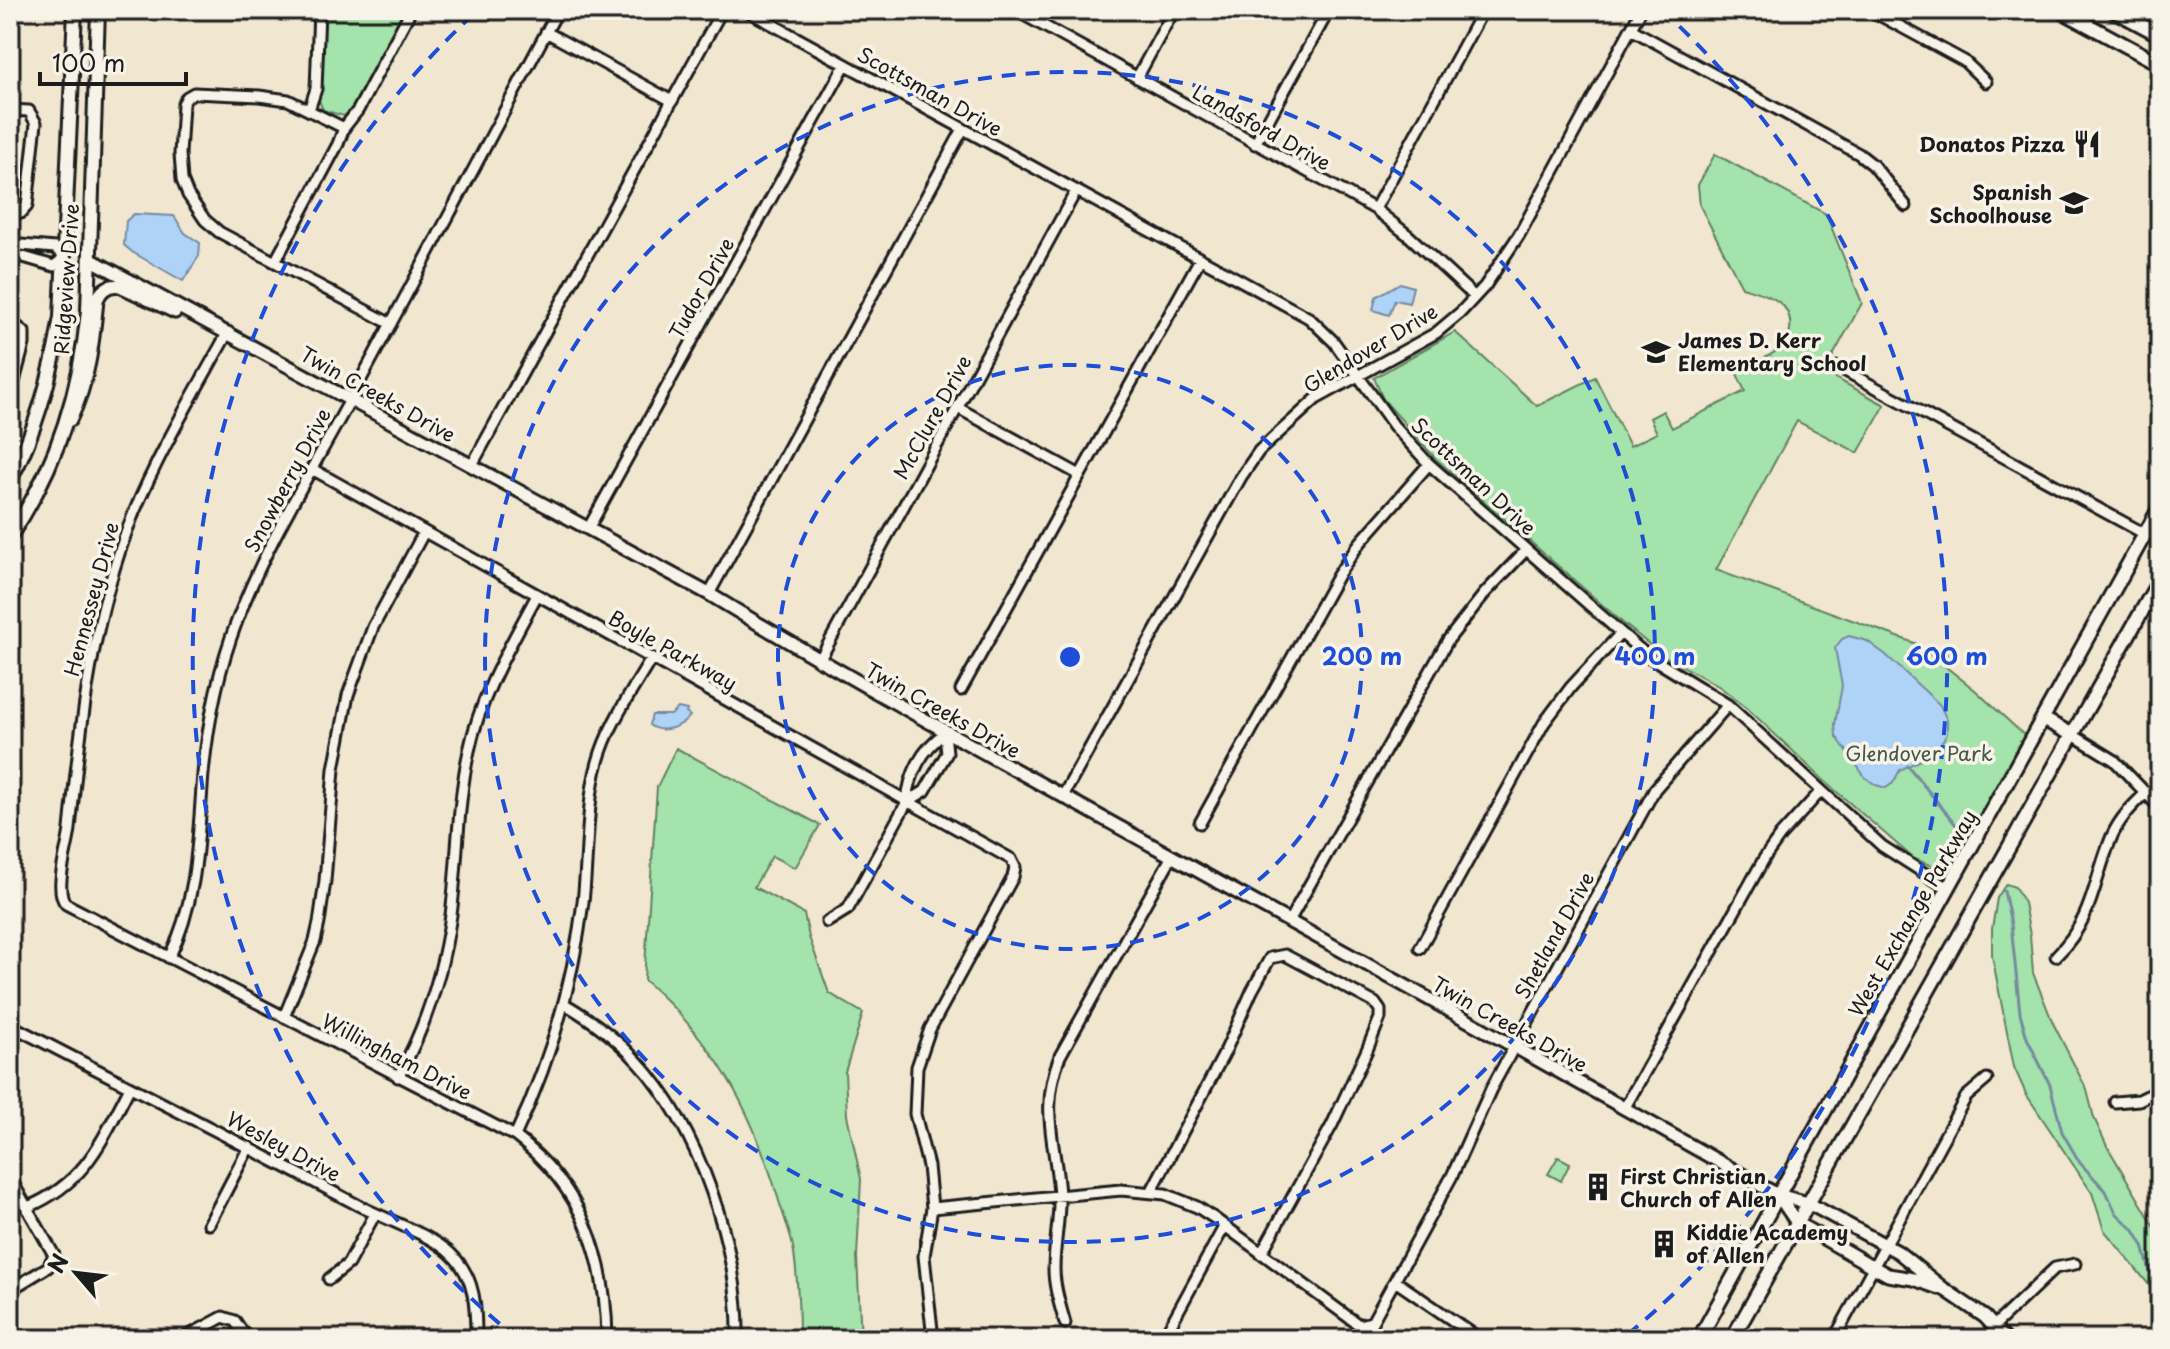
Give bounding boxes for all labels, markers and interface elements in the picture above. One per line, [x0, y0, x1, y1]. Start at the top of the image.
scale bar [40, 36, 186, 86]
street label: Scottsman Drive [852, 39, 1008, 143]
text: 100 m [52, 44, 125, 80]
street label: Landsford Drive [1187, 77, 1337, 177]
place label: Donatos Pizza [1919, 129, 2065, 159]
restaurant icon: Donatos Pizza [2072, 129, 2102, 159]
place label: Spanish Schoolhouse [1929, 177, 2052, 230]
school or university icon: Spanish Schoolhouse [2059, 188, 2089, 218]
street label: Ridgeview Drive [46, 203, 86, 355]
street label: Tudor Drive [661, 232, 741, 344]
street label: Glendover Drive [1297, 296, 1443, 400]
place label: James D. Kerr Elementary School [1678, 325, 1866, 378]
school or university icon: James D. Kerr Elementary School [1641, 337, 1671, 367]
street label: Twin Creeks Drive [295, 339, 461, 449]
street label: McClure Drive [885, 349, 979, 485]
street label: Snowberry Drive [236, 402, 338, 558]
street label: Scottsman Drive [1405, 410, 1543, 542]
street label: Hennessey Drive [56, 519, 126, 679]
street label: Boyle Parkway [603, 602, 743, 698]
text: 200 m [1322, 637, 1402, 673]
text: 400 m [1614, 637, 1696, 673]
text: 600 m [1906, 637, 1988, 673]
centre of rings [1056, 643, 1084, 671]
street label: Twin Creeks Drive [860, 655, 1026, 765]
park label: Glendover Park [1845, 738, 1993, 768]
street label: West Exchange Parkway [1840, 804, 1984, 1022]
street label: Shetland Drive [1507, 866, 1601, 1004]
street label: Twin Creeks Drive [1427, 969, 1593, 1079]
street label: Willingham Drive [317, 1005, 477, 1107]
street label: Wesley Drive [222, 1103, 346, 1189]
place label: First Christian Church of Allen [1620, 1161, 1777, 1214]
building icon: First Christian Church of Allen [1583, 1172, 1613, 1202]
place label: Kiddie Academy of Allen [1686, 1217, 1848, 1270]
building icon: Kiddie Academy of Allen [1649, 1229, 1679, 1259]
north arrow [36, 1233, 116, 1313]
text: N [38, 1247, 76, 1278]

